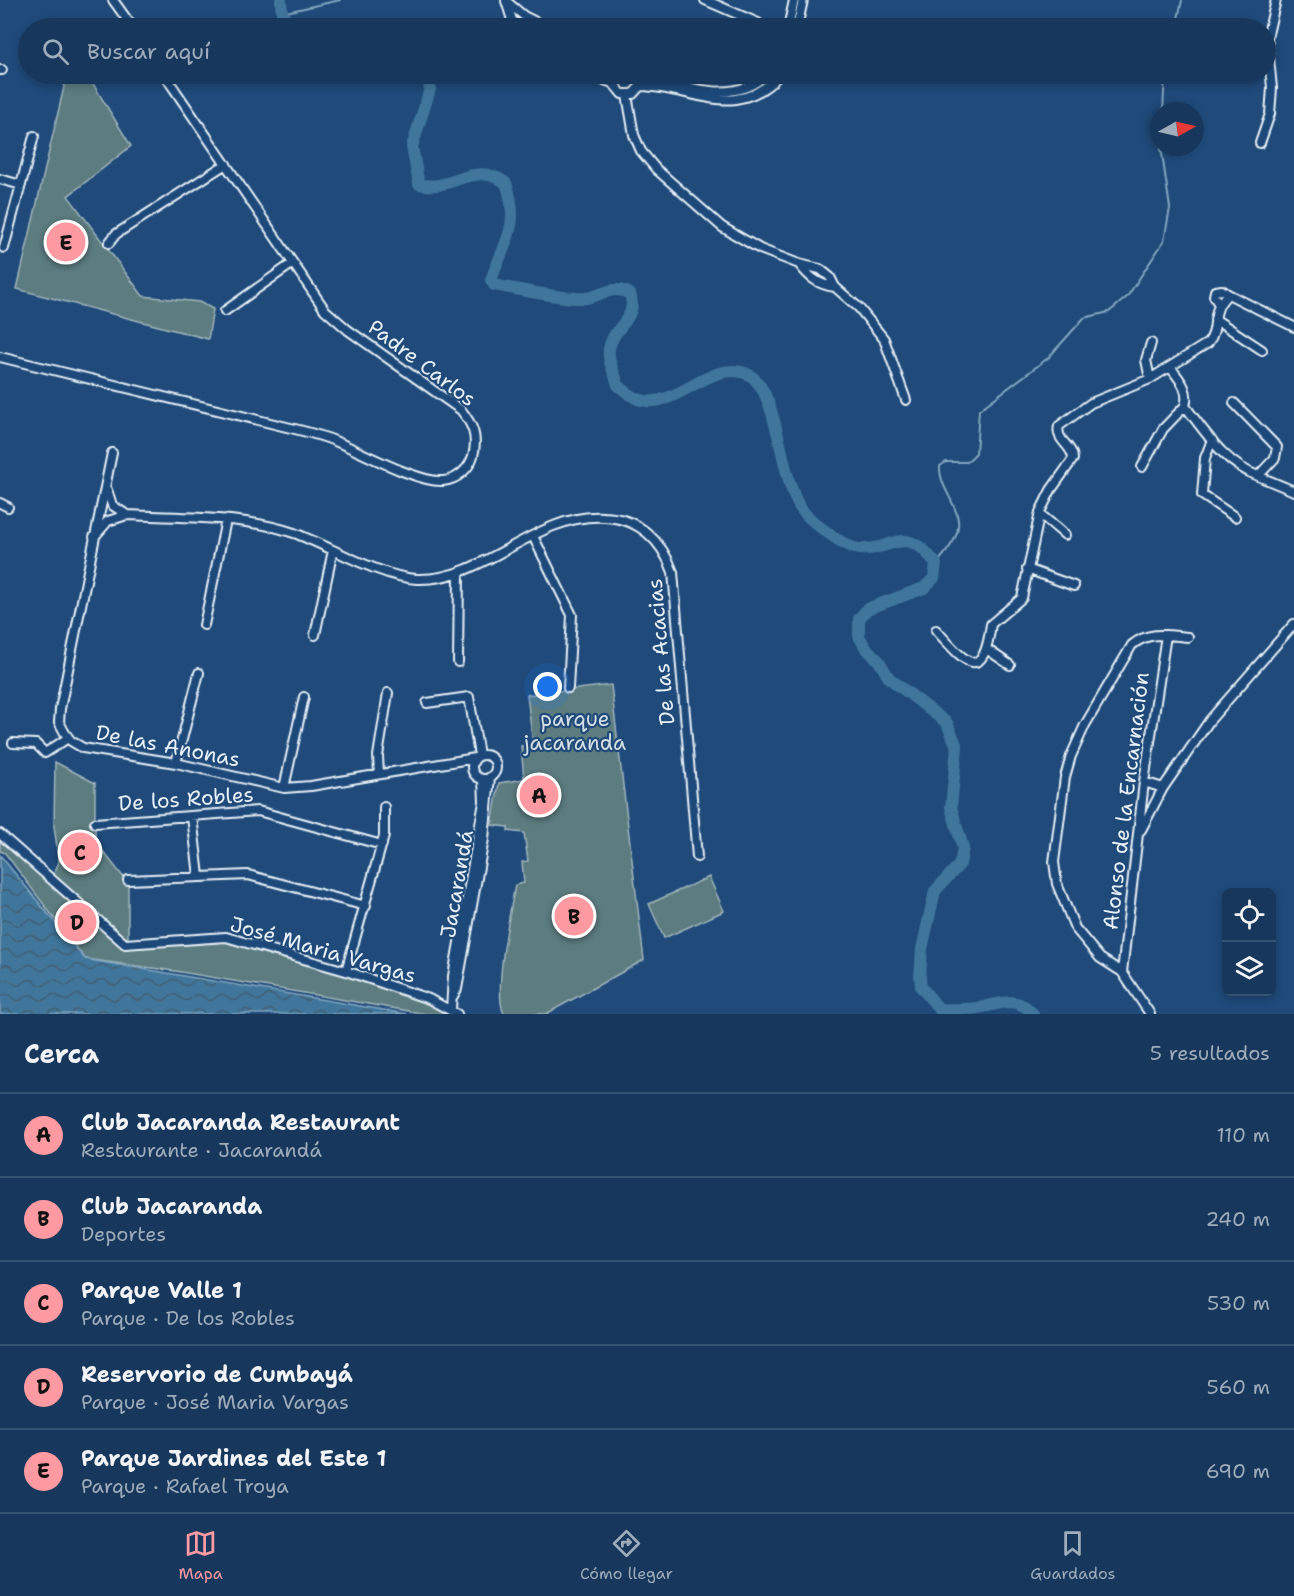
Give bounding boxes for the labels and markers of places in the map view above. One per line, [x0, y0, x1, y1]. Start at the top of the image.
pin: E [46, 220, 86, 264]
pin: A [520, 772, 558, 818]
pin: C [60, 830, 100, 874]
pin: B [554, 894, 594, 938]
pin: D [58, 900, 97, 944]

